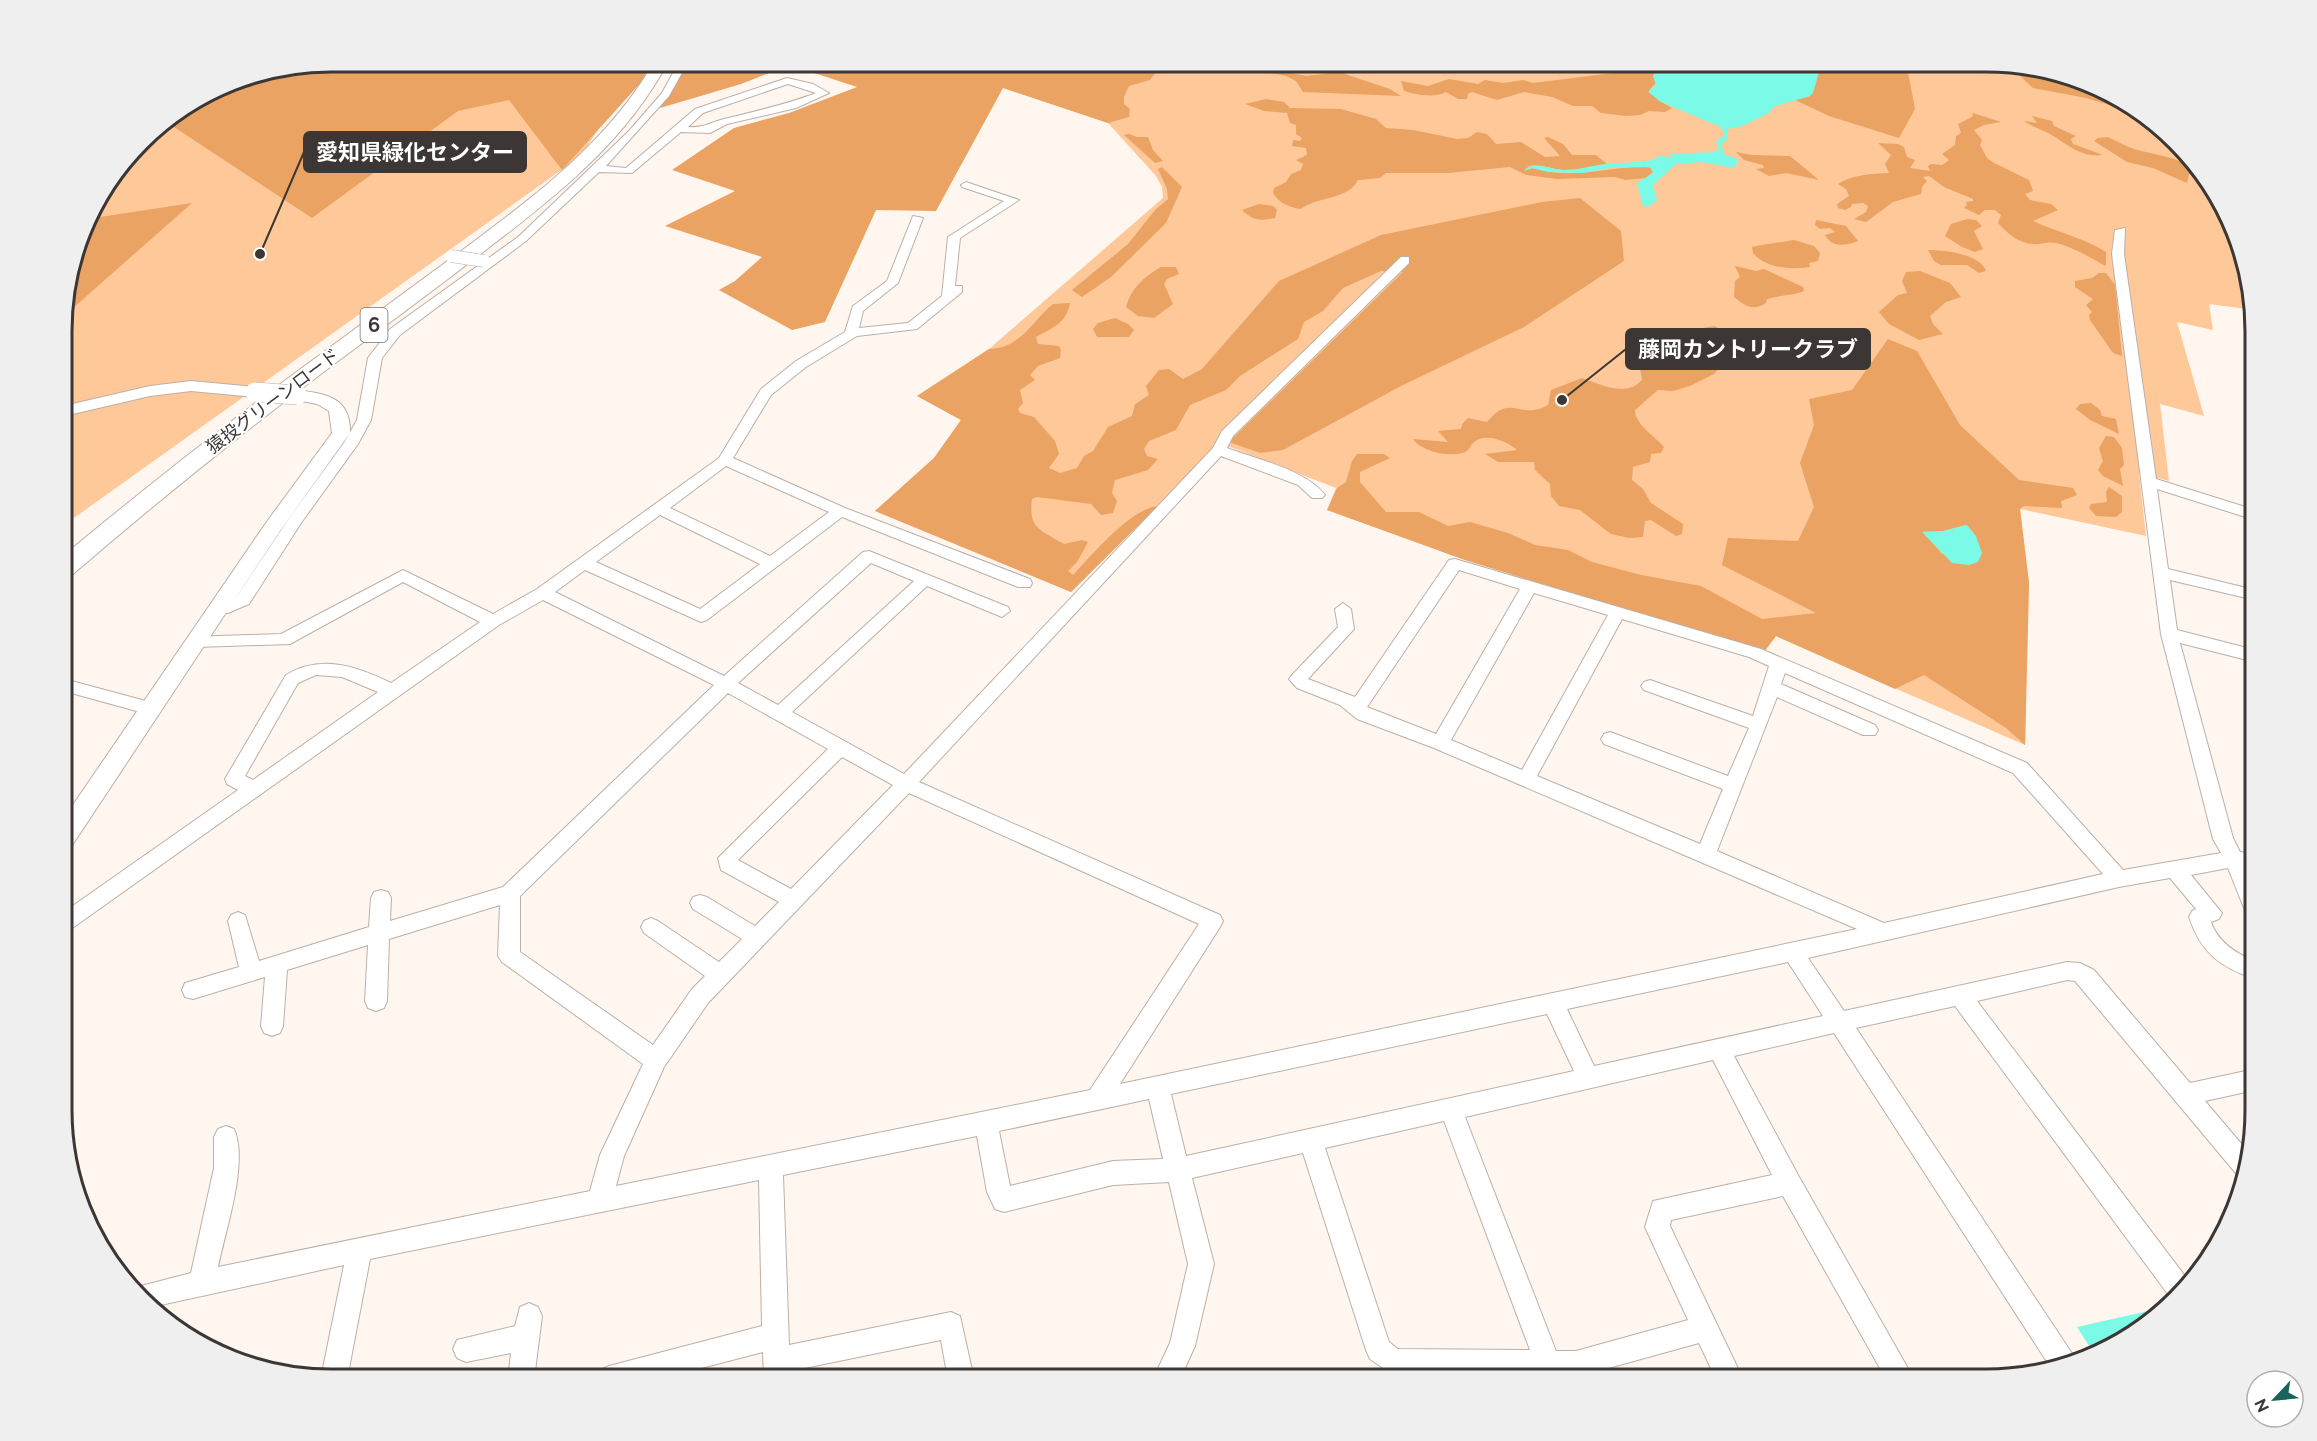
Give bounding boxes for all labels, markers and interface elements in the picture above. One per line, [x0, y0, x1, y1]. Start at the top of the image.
callout: 愛知県緑化センター [304, 132, 526, 172]
text: 愛知県緑化センター [316, 139, 514, 165]
road number: 6 [360, 308, 388, 342]
callout: 藤岡カントリークラブ [1626, 329, 1870, 369]
text: 藤岡カントリークラブ [1638, 336, 1858, 362]
street label: 猿投グリーンロード [202, 344, 343, 457]
north arrow [2245, 1369, 2305, 1429]
text: N [2251, 1396, 2273, 1415]

